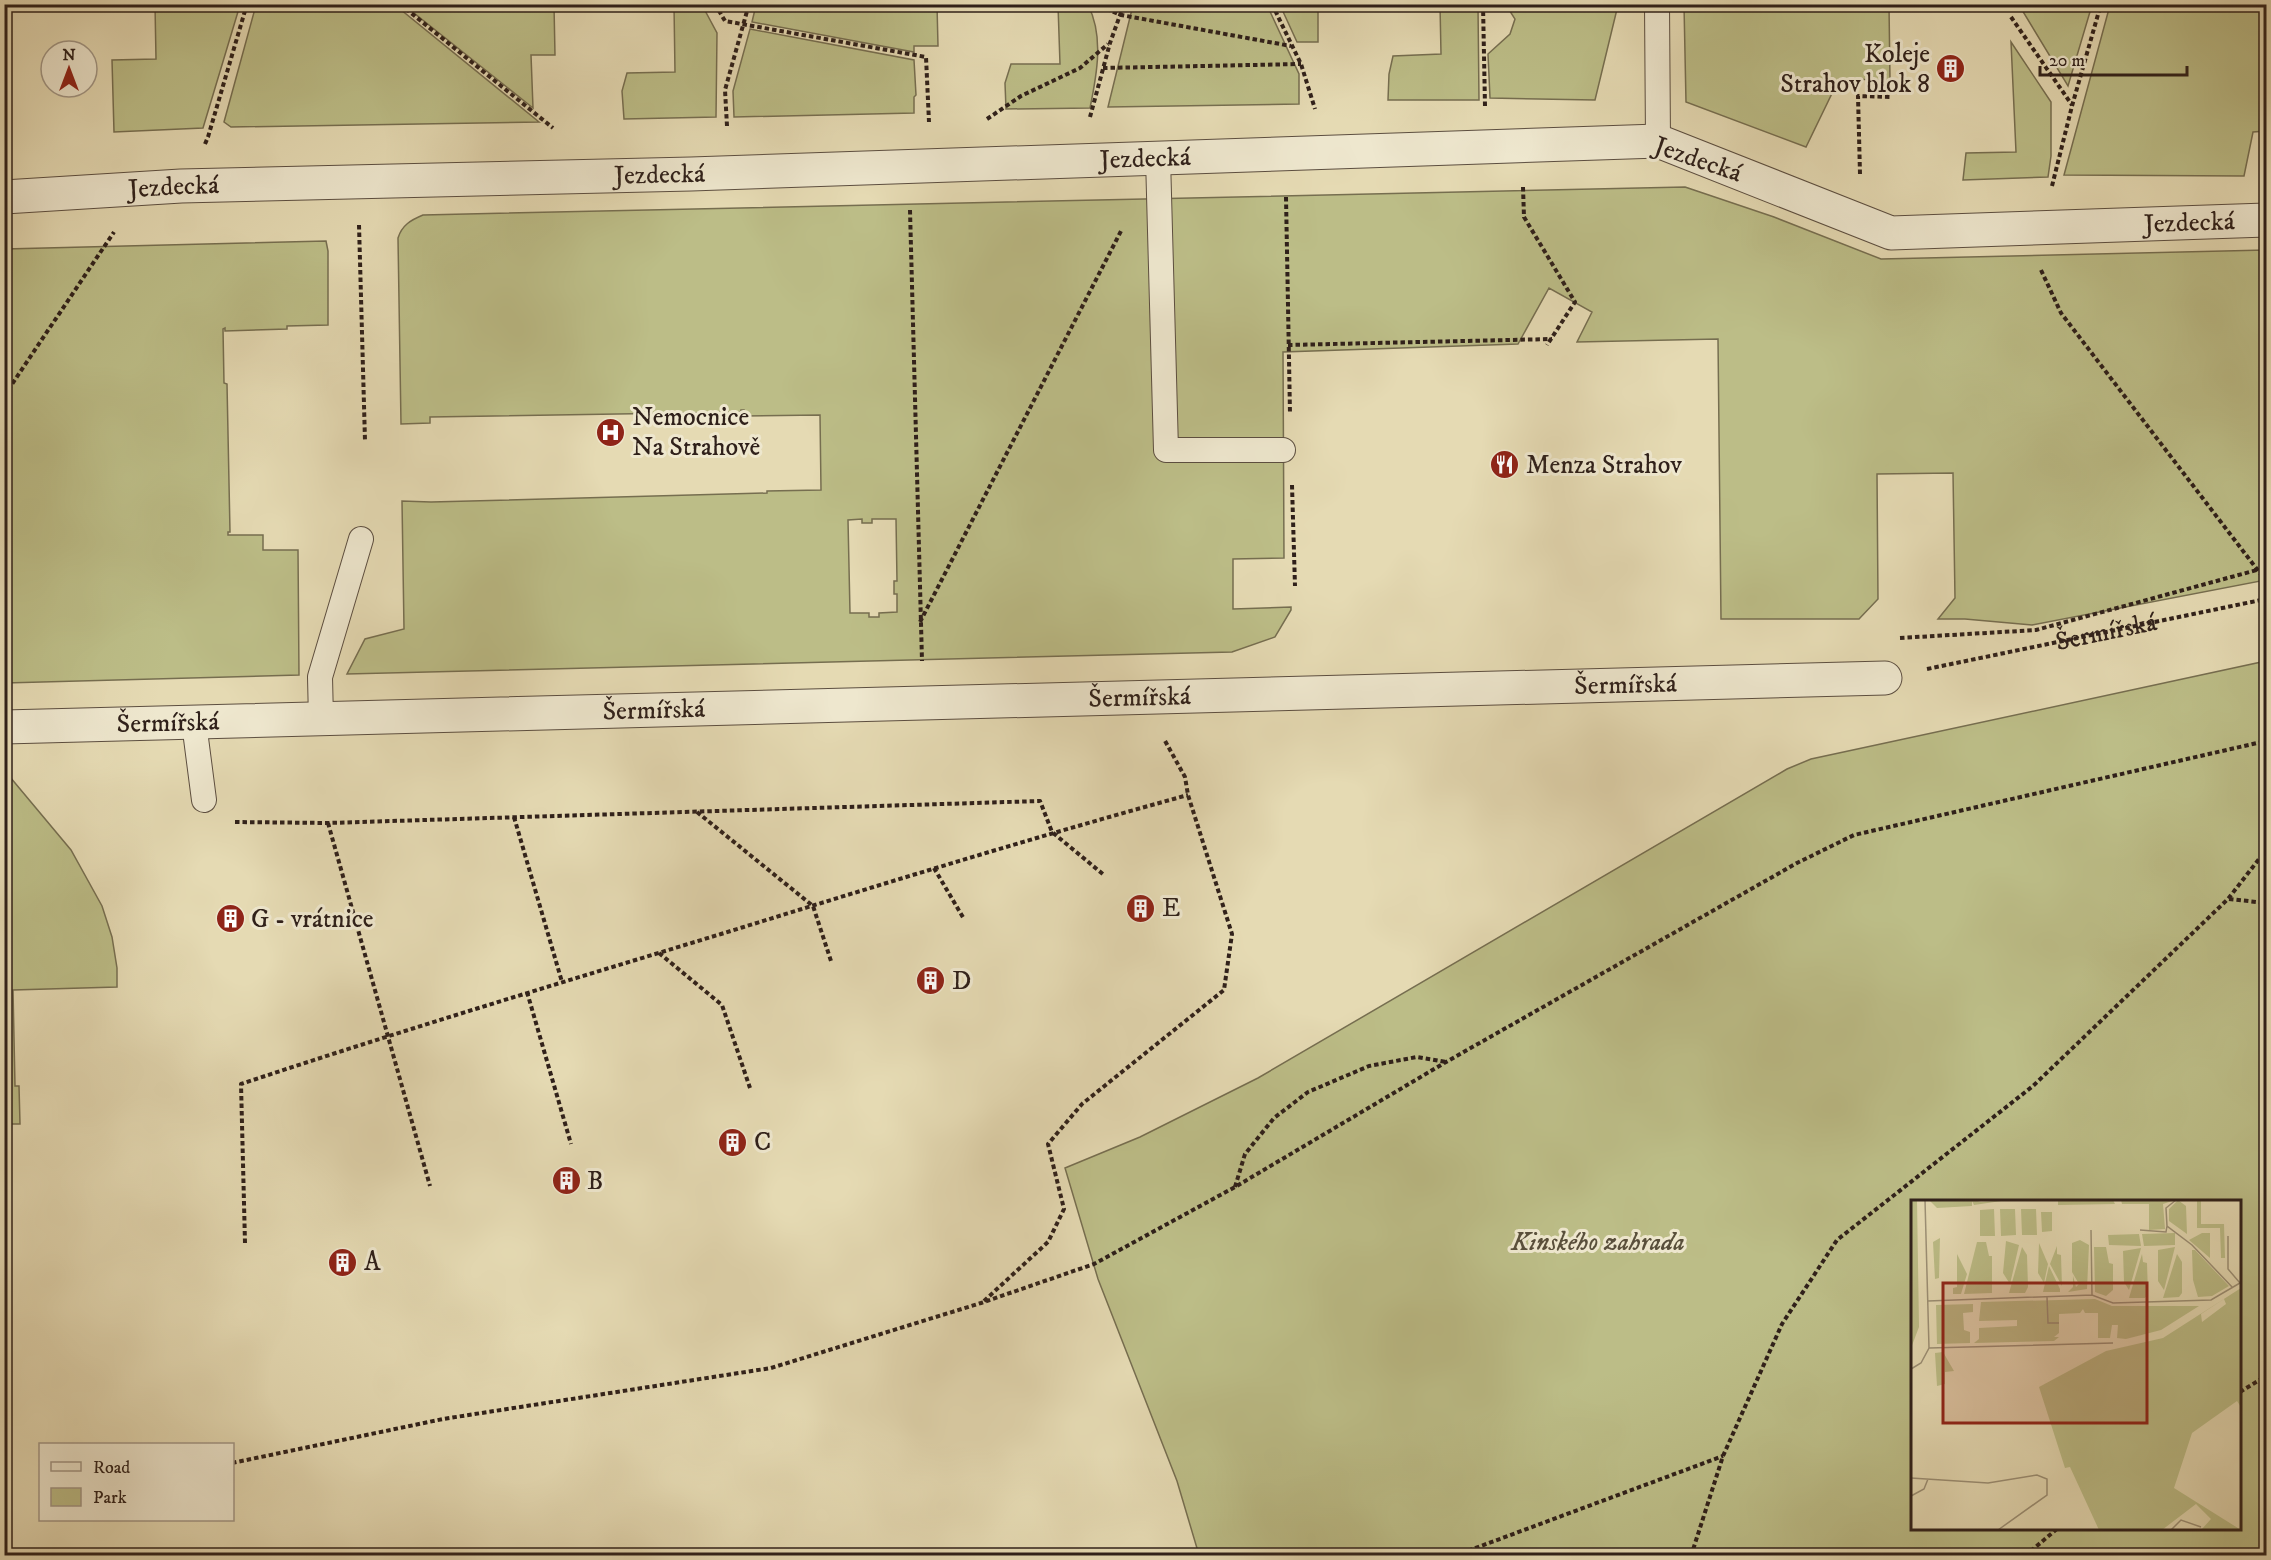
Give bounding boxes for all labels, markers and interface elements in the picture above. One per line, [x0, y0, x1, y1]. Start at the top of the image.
place label: Koleje Strahov blok 8 [1780, 38, 1930, 101]
north arrow [39, 39, 99, 99]
scale bar [2040, 39, 2187, 77]
text: N [62, 45, 76, 65]
text: 20 m [2049, 50, 2085, 72]
building icon: Koleje Strahov blok 8 [1935, 53, 1967, 85]
street label: Jezdecká [1648, 129, 1746, 190]
street label: Jezdecká [1097, 140, 1191, 177]
street label: Jezdecká [612, 157, 705, 192]
street label: Jezdecká [125, 169, 219, 206]
street label: Jezdecká [2141, 205, 2235, 241]
place label: Nemocnice Na Strahově [632, 401, 760, 464]
hospital icon: Nemocnice Na Strahově [595, 416, 627, 448]
restaurant icon: Menza Strahov [1489, 449, 1521, 481]
place label: Menza Strahov [1526, 449, 1683, 482]
street label: Šermířská [2052, 605, 2160, 659]
street label: Šermířská [1574, 667, 1677, 703]
street label: Šermířská [1088, 680, 1191, 715]
street label: Šermířská [602, 692, 706, 728]
street label: Šermířská [116, 705, 220, 741]
building icon: E [1125, 892, 1157, 924]
place label: E [1162, 892, 1180, 925]
building icon: G - vrátnice [214, 903, 246, 935]
place label: G - vrátnice [251, 903, 374, 936]
building icon: D [915, 965, 947, 997]
place label: D [952, 965, 971, 998]
building icon: C [717, 1126, 749, 1158]
place label: C [754, 1126, 771, 1159]
building icon: B [550, 1165, 582, 1197]
place label: B [587, 1165, 603, 1198]
inset map [1911, 1200, 2241, 1530]
park label: Kinského zahrada [1510, 1226, 1685, 1259]
building icon: A [327, 1246, 359, 1278]
place label: A [364, 1246, 381, 1279]
legend [39, 1443, 234, 1521]
text: Road [93, 1457, 130, 1479]
text: Park [93, 1487, 127, 1509]

